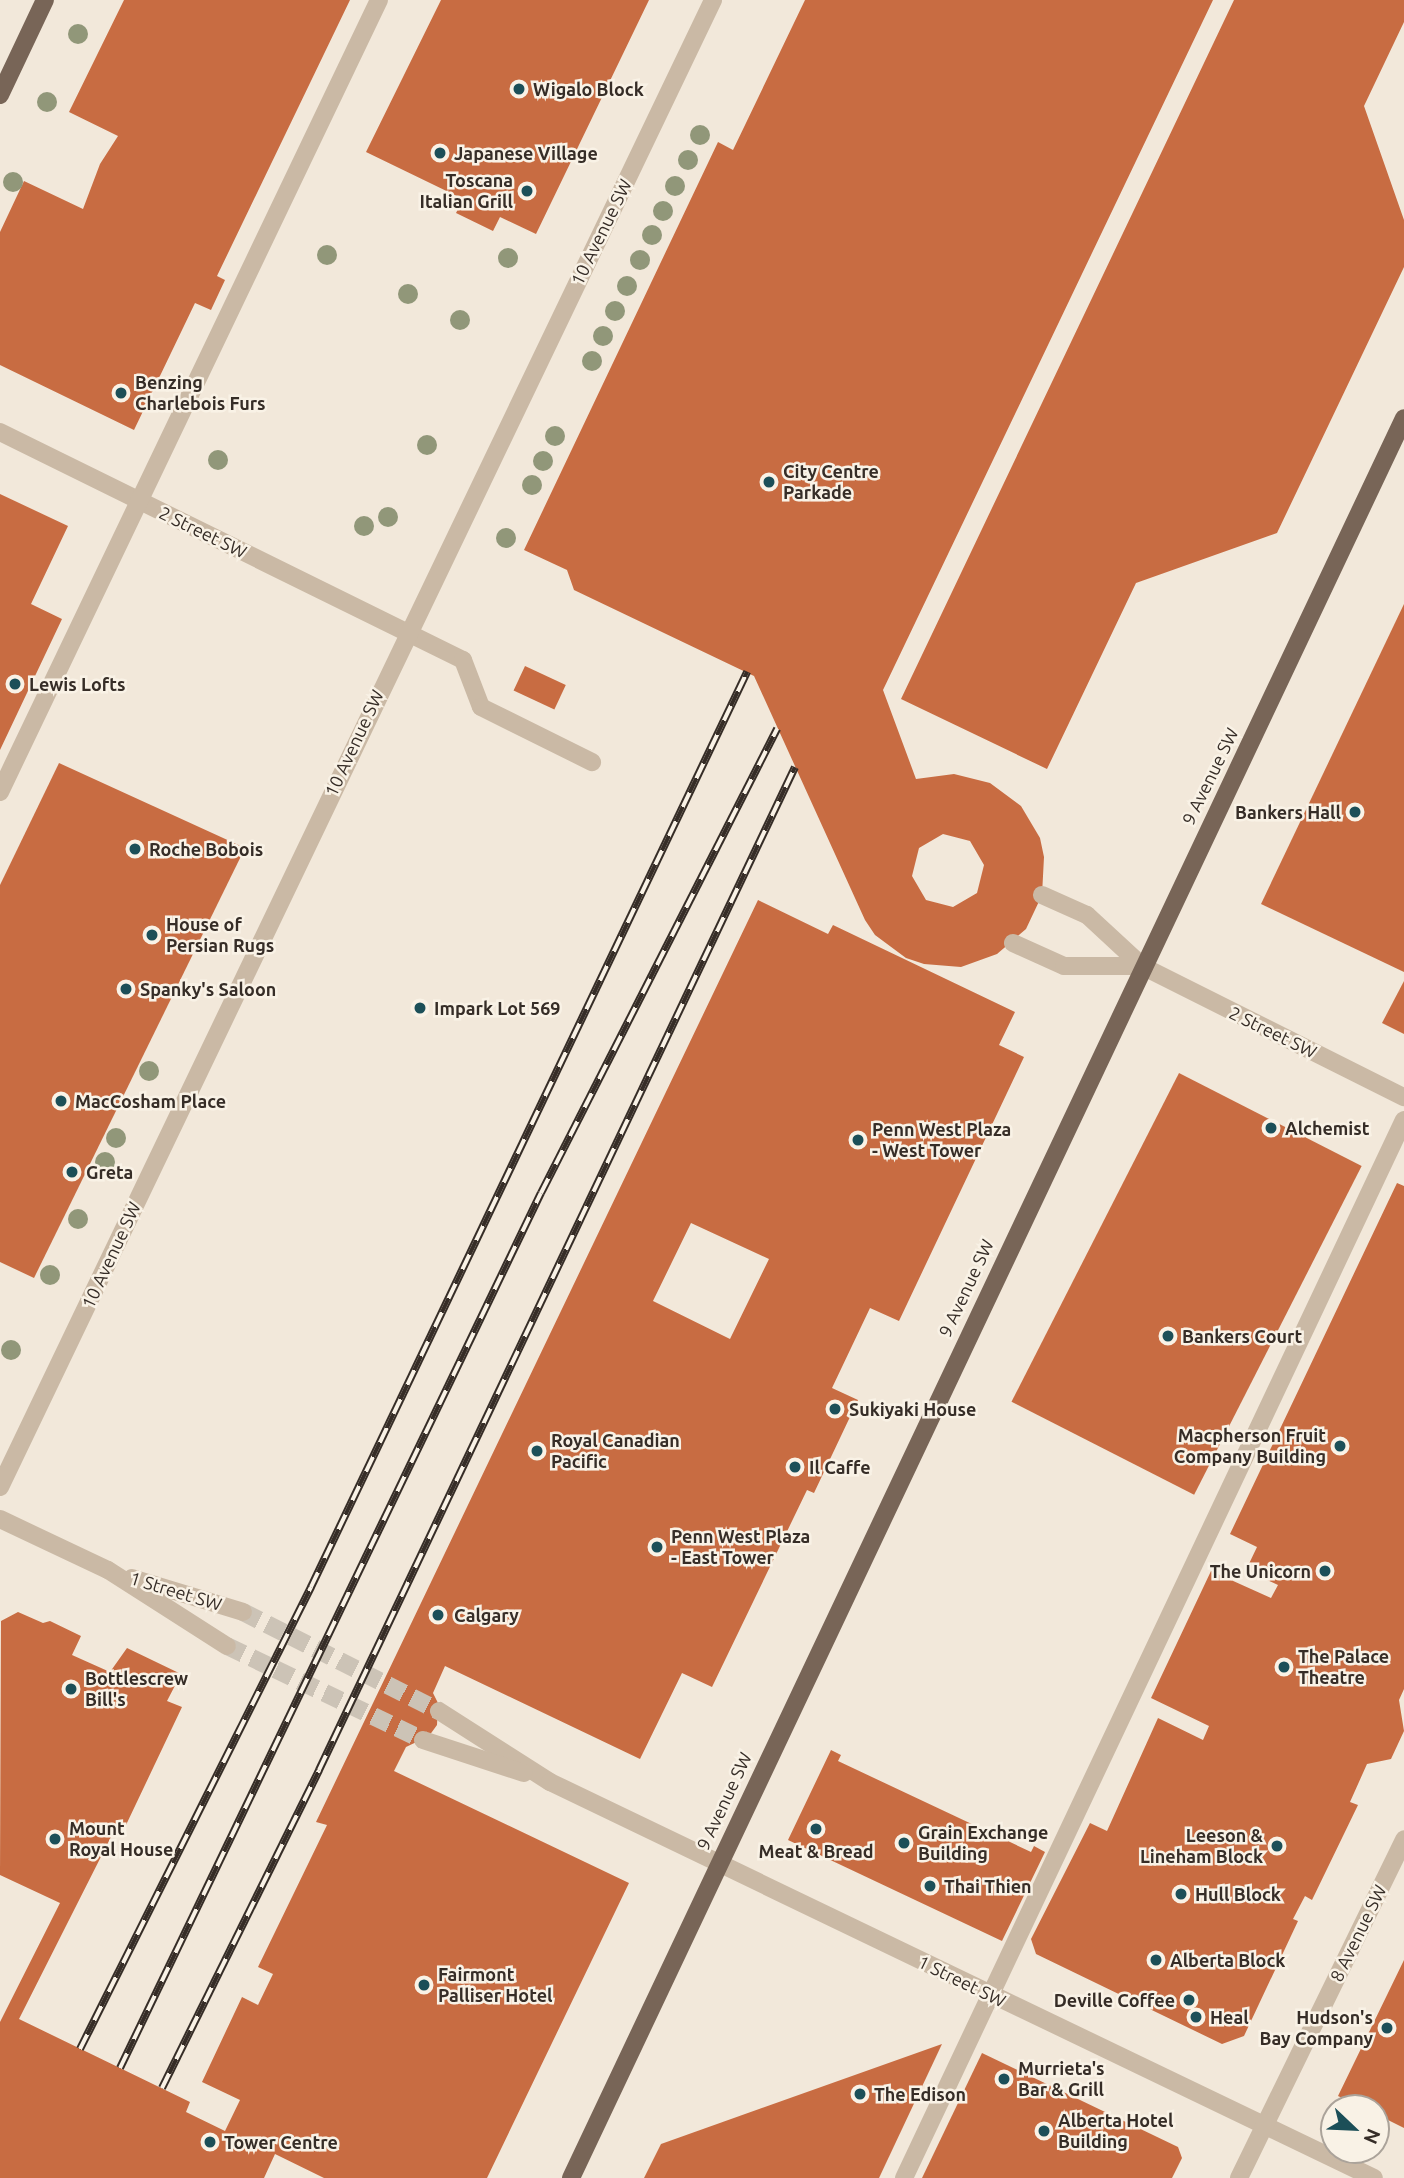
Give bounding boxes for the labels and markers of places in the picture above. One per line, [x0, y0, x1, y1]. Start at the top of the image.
place label: Wigalo Block [533, 78, 644, 100]
marker: Wigalo Block [511, 81, 527, 97]
place label: Japanese Village [454, 142, 598, 164]
marker: Japanese Village [432, 145, 448, 161]
place label: Toscana Italian Grill [420, 170, 513, 212]
marker: Toscana Italian Grill [519, 183, 535, 199]
place label: Benzing Charlebois Furs [135, 372, 266, 414]
marker: Benzing Charlebois Furs [113, 385, 129, 401]
place label: City Centre Parkade [783, 461, 879, 504]
marker: City Centre Parkade [761, 474, 777, 490]
place label: Lewis Lofts [29, 673, 126, 695]
marker: Lewis Lofts [7, 676, 23, 692]
place label: Bankers Hall [1235, 801, 1341, 823]
marker: Bankers Hall [1347, 804, 1363, 820]
place label: Roche Bobois [149, 838, 263, 860]
marker: Roche Bobois [127, 841, 143, 857]
place label: House of Persian Rugs [166, 914, 274, 956]
marker: House of Persian Rugs [144, 927, 160, 943]
place label: Spanky's Saloon [140, 978, 276, 1000]
marker: Spanky's Saloon [118, 981, 134, 997]
place label: Impark Lot 569 [434, 997, 560, 1019]
marker: Impark Lot 569 [412, 1000, 428, 1016]
place label: MacCosham Place [75, 1090, 226, 1112]
marker: MacCosham Place [53, 1093, 69, 1109]
place label: Alchemist [1285, 1117, 1370, 1139]
place label: Penn West Plaza - West Tower [872, 1119, 1011, 1162]
marker: Alchemist [1263, 1120, 1279, 1136]
marker: Penn West Plaza - West Tower [850, 1132, 866, 1148]
place label: Greta [86, 1161, 133, 1183]
marker: Greta [64, 1164, 80, 1180]
place label: Bankers Court [1182, 1325, 1302, 1347]
marker: Bankers Court [1160, 1328, 1176, 1344]
place label: Sukiyaki House [849, 1398, 976, 1420]
marker: Sukiyaki House [827, 1401, 843, 1417]
place label: Macpherson Fruit Company Building [1174, 1425, 1326, 1468]
place label: Royal Canadian Pacific [551, 1430, 680, 1472]
marker: Macpherson Fruit Company Building [1332, 1438, 1348, 1454]
marker: Royal Canadian Pacific [529, 1443, 545, 1459]
place label: Il Caffe [809, 1456, 871, 1478]
marker: Il Caffe [787, 1459, 803, 1475]
place label: Penn West Plaza - East Tower [671, 1526, 810, 1568]
marker: Penn West Plaza - East Tower [649, 1539, 665, 1555]
place label: The Unicorn [1210, 1560, 1311, 1582]
marker: The Unicorn [1317, 1563, 1333, 1579]
place label: Calgary [454, 1604, 519, 1626]
marker: Calgary [428, 1605, 448, 1625]
place label: The Palace Theatre [1298, 1646, 1389, 1688]
marker: The Palace Theatre [1276, 1659, 1292, 1675]
place label: Bottlescrew Bill's [85, 1668, 188, 1710]
marker: Bottlescrew Bill's [63, 1681, 79, 1697]
place label: Mount Royal House [69, 1818, 173, 1860]
marker: Meat & Bread [808, 1821, 824, 1837]
place label: Grain Exchange Building [918, 1822, 1048, 1864]
place label: Leeson & Lineham Block [1140, 1825, 1263, 1868]
marker: Mount Royal House [47, 1831, 63, 1847]
marker: Grain Exchange Building [896, 1835, 912, 1851]
marker: Leeson & Lineham Block [1269, 1838, 1285, 1854]
place label: Meat & Bread [758, 1840, 874, 1862]
place label: Thai Thien [944, 1875, 1032, 1897]
marker: Thai Thien [922, 1878, 938, 1894]
place label: Hull Block [1195, 1883, 1281, 1905]
marker: Hull Block [1173, 1886, 1189, 1902]
place label: Alberta Block [1170, 1949, 1285, 1971]
marker: Alberta Block [1148, 1952, 1164, 1968]
place label: Fairmont Palliser Hotel [438, 1964, 552, 2007]
marker: Fairmont Palliser Hotel [416, 1977, 432, 1993]
place label: Deville Coffee [1054, 1989, 1175, 2011]
marker: Deville Coffee [1181, 1992, 1197, 2008]
place label: Heal [1210, 2006, 1249, 2028]
place label: Hudson's Bay Company [1260, 2007, 1373, 2050]
marker: Heal [1188, 2009, 1204, 2025]
marker: Hudson's Bay Company [1379, 2020, 1395, 2036]
place label: Murrieta's Bar & Grill [1018, 2058, 1105, 2100]
marker: Murrieta's Bar & Grill [996, 2071, 1012, 2087]
place label: The Edison [874, 2083, 966, 2105]
marker: The Edison [852, 2086, 868, 2102]
place label: Alberta Hotel Building [1058, 2110, 1173, 2152]
marker: Alberta Hotel Building [1036, 2123, 1052, 2139]
place label: Tower Centre [224, 2131, 338, 2153]
marker: Tower Centre [202, 2134, 218, 2150]

